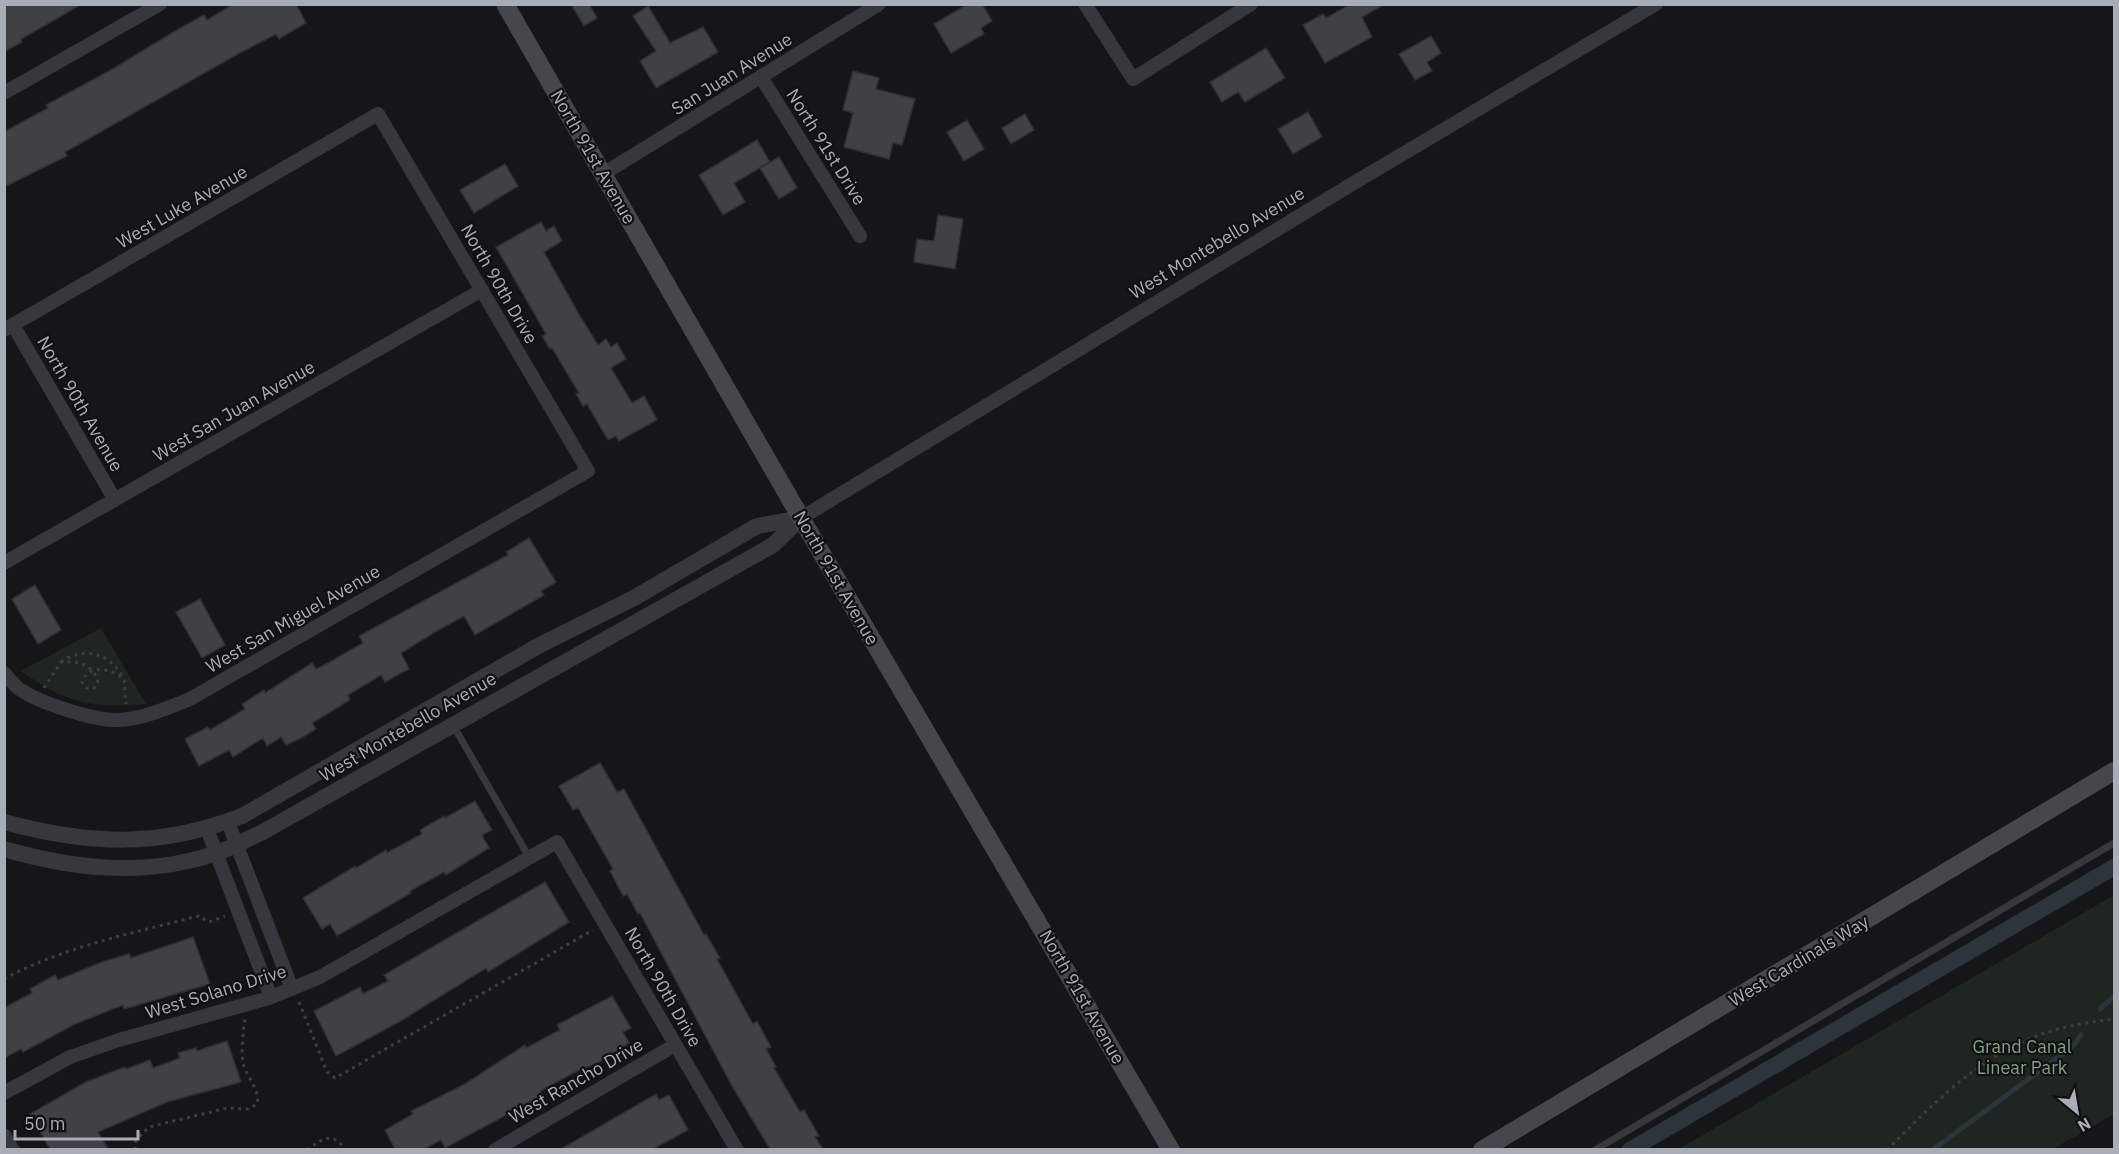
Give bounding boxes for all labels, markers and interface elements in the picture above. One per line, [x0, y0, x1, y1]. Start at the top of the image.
street label: San Juan Avenue [667, 27, 796, 120]
street label: North 91st Drive [781, 84, 871, 209]
street label: North 91st Avenue [546, 86, 641, 228]
street label: West Luke Avenue [112, 160, 251, 253]
street label: West Montebello Avenue [1125, 181, 1309, 304]
street label: North 90th Drive [456, 220, 543, 348]
street label: North 90th Avenue [32, 332, 129, 476]
street label: West San Juan Avenue [149, 355, 319, 466]
street label: North 91st Avenue [789, 507, 884, 649]
street label: West San Miguel Avenue [202, 559, 384, 678]
street label: West Montebello Avenue [315, 666, 500, 787]
street label: West Cardinals Way [1725, 910, 1873, 1011]
street label: North 90th Drive [620, 923, 707, 1051]
street label: North 91st Avenue [1035, 926, 1130, 1068]
street label: West Solano Drive [143, 959, 289, 1024]
street label: West Rancho Drive [504, 1033, 647, 1128]
park label: Grand Canal Linear Park [1972, 1035, 2072, 1079]
north arrow [2047, 1082, 2107, 1142]
scale bar [15, 1103, 138, 1141]
text: 50 m [24, 1112, 66, 1135]
text: N [2074, 1113, 2095, 1137]

